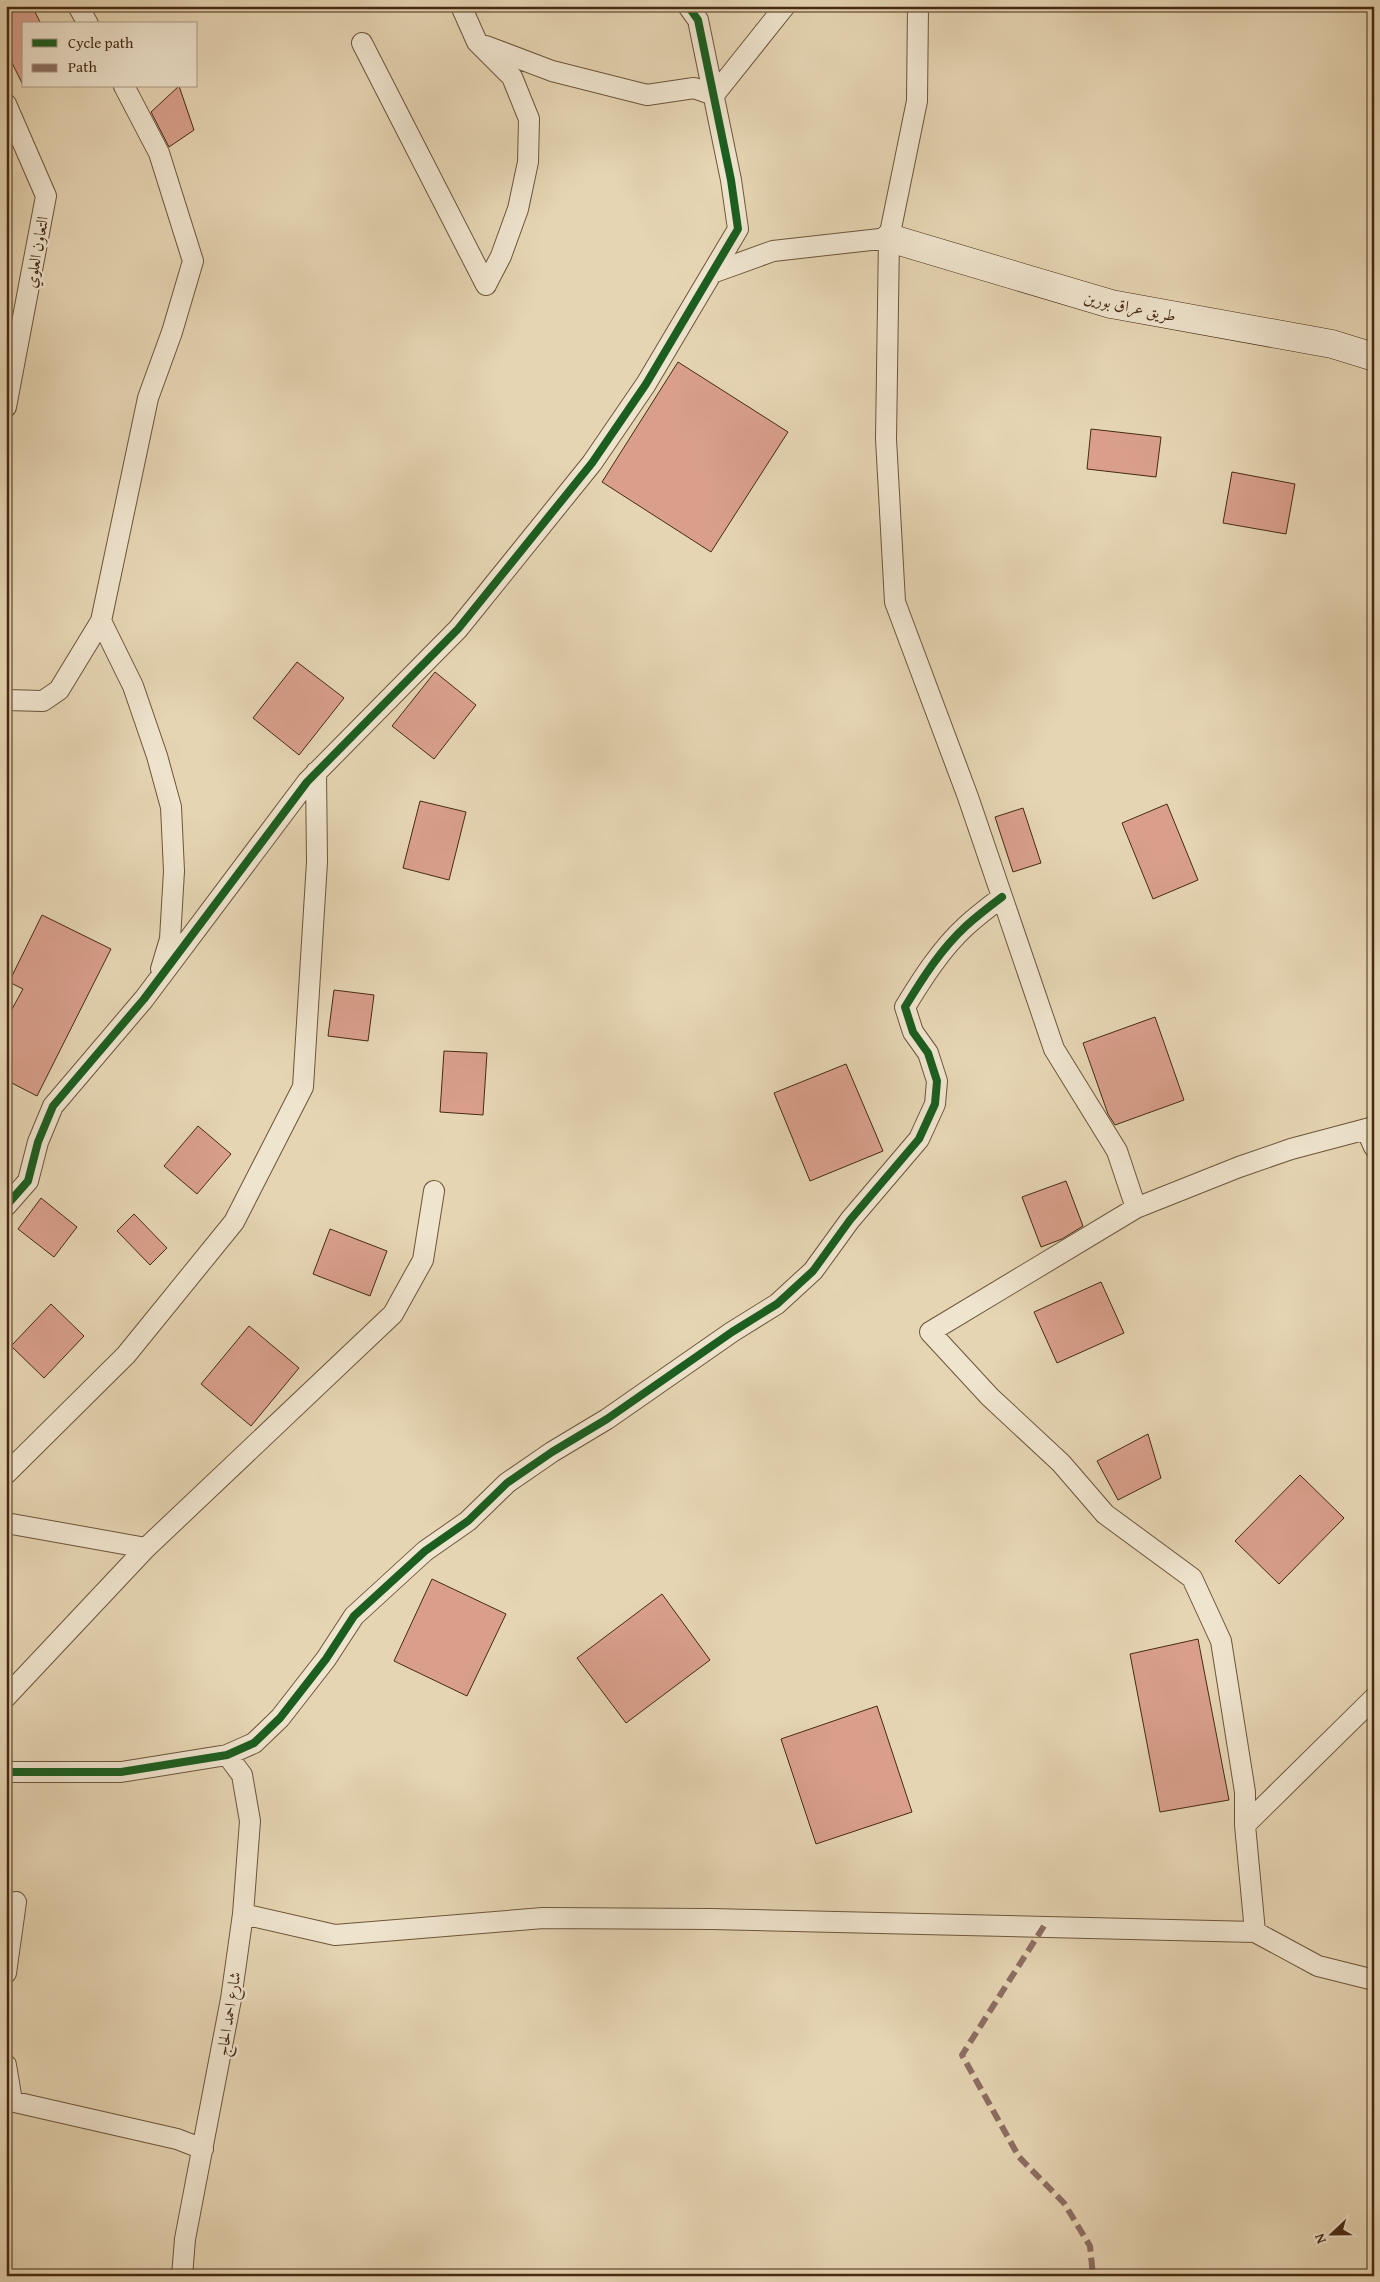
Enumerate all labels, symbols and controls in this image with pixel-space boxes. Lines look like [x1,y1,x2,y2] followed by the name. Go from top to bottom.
[22,22,198,88] legend
[68,32,134,53] text: Cycle path
[68,56,97,77] text: Path
[18,214,55,290] street label: التعاون العلوي
[1082,285,1178,327] street label: طريق عراق بورين
[209,1970,249,2058] street label: شارع احمد الحاج
[1308,2210,1358,2260] north arrow
[1309,2230,1331,2247] text: N

